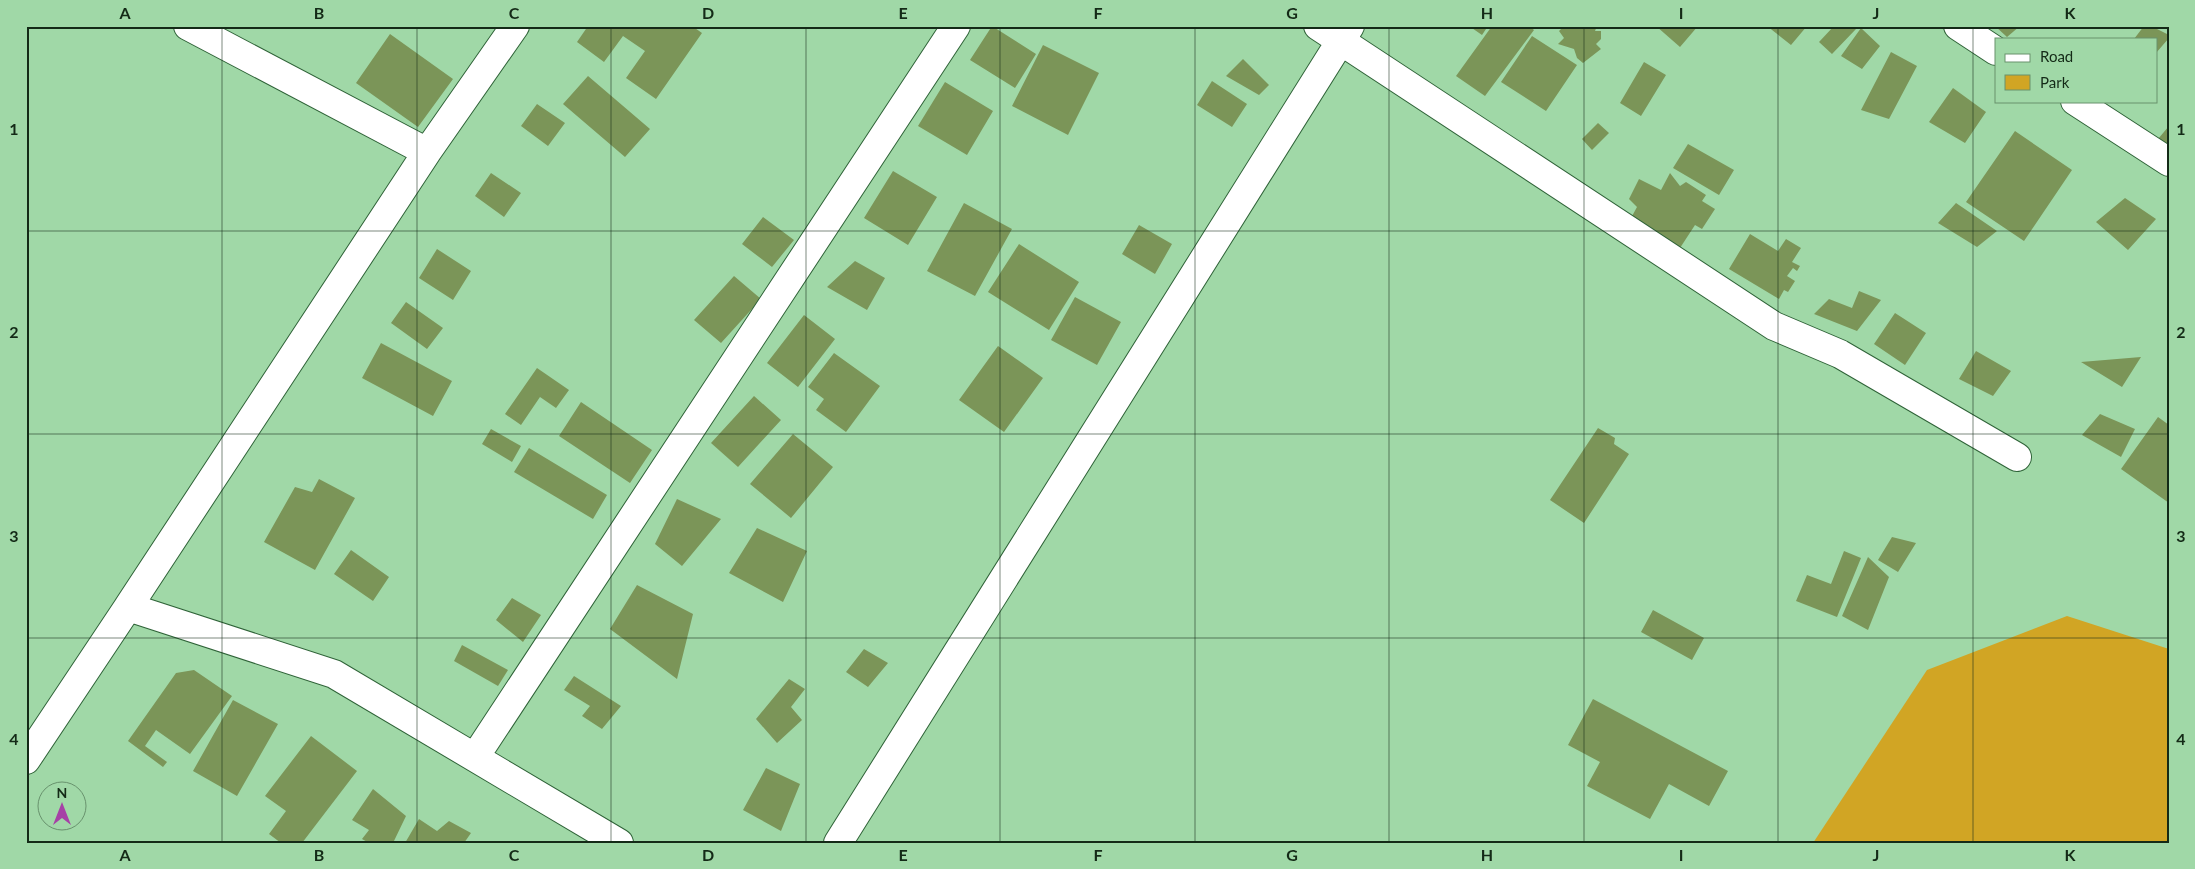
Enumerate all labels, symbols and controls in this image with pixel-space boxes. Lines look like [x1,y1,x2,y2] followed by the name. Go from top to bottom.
[118,3,131,22] text: A
[314,3,324,22] text: B
[509,3,520,22] text: C
[702,3,714,22] text: D
[898,3,908,22] text: E
[1093,3,1103,22] text: F
[1286,3,1298,22] text: G
[1481,3,1493,22] text: H
[1679,3,1683,22] text: I
[1873,3,1879,22] text: J
[2065,3,2077,22] text: K
[1995,38,2158,102] legend
[2040,47,2073,65] text: Road
[2040,73,2070,91] text: Park
[9,119,19,138] text: 1
[2176,119,2186,138] text: 1
[9,322,19,341] text: 2
[2176,322,2186,341] text: 2
[9,526,19,545] text: 3
[2176,526,2186,545] text: 3
[9,729,19,748] text: 4
[2176,729,2186,748] text: 4
[38,782,88,832] north arrow
[57,784,67,801] text: N
[118,845,131,864] text: A
[314,845,324,864] text: B
[509,845,520,864] text: C
[702,845,714,864] text: D
[898,845,908,864] text: E
[1093,845,1103,864] text: F
[1286,845,1298,864] text: G
[1481,845,1493,864] text: H
[1679,845,1683,864] text: I
[1873,845,1879,864] text: J
[2065,845,2077,864] text: K

